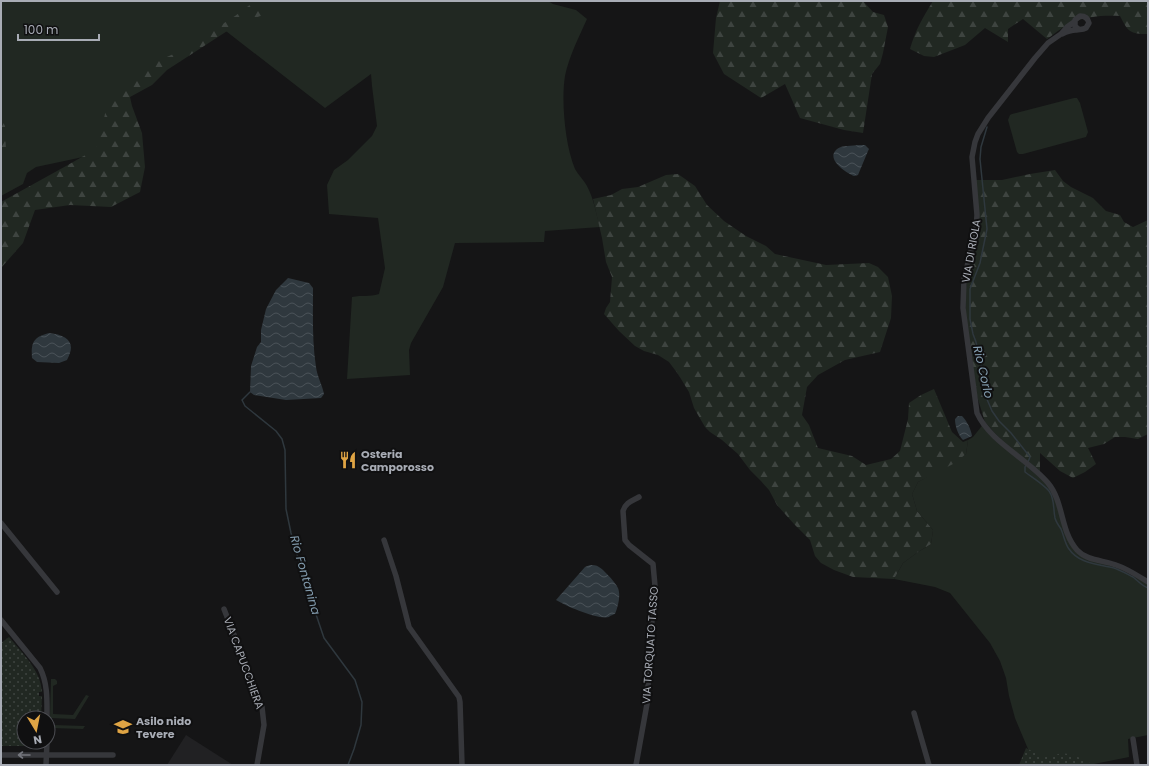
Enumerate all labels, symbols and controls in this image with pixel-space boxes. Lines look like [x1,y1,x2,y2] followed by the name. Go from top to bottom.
[18,16,99,42] scale bar
[24,21,58,38] text: 100 m
[958,217,985,284] street label: VIA DI RIOLA
[969,344,998,400] water label: Rio Corlo
[361,446,434,475] place label: Osteria Camporosso
[338,450,358,470] restaurant icon: Osteria Camporosso
[286,533,325,617] water label: Rio Fontanina
[638,585,662,704] street label: VIA TORQUATO TASSO
[220,615,268,712] street label: VIA CAPUCCHIERA
[16,710,56,750] north arrow
[136,713,191,742] place label: Asilo nido Tevere
[113,717,133,737] school or university icon: Asilo nido Tevere
[32,731,43,748] text: N
[18,751,31,759] one-way arrow

